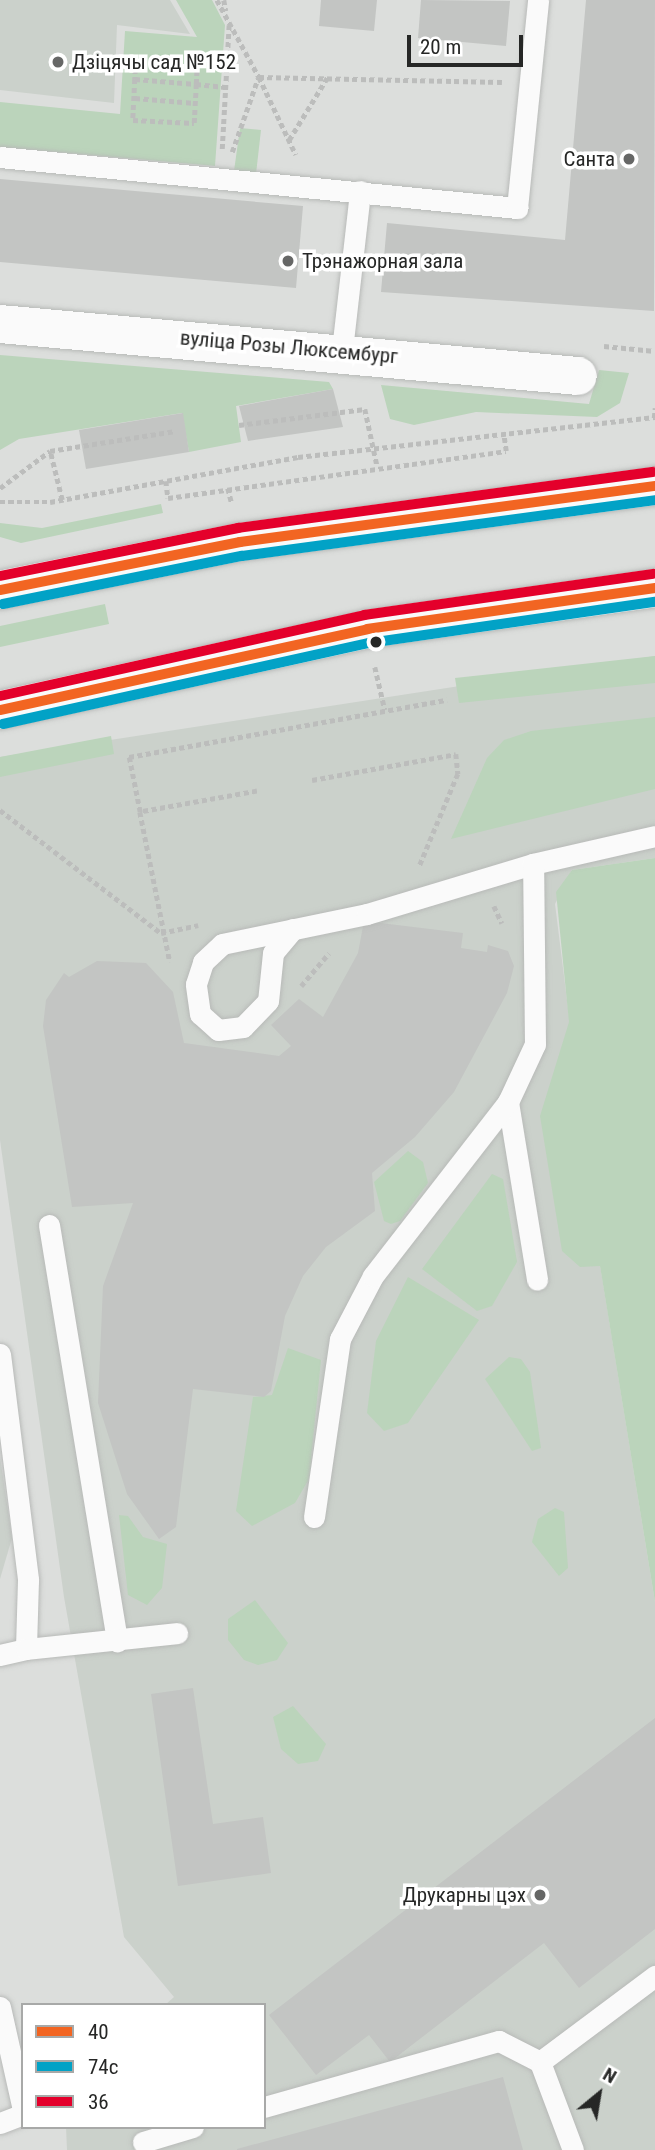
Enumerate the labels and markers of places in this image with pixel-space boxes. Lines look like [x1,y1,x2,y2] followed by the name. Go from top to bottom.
[72,49,236,75] place label: Дзіцячы сад №152
[50,54,66,70] marker: Дзіцячы сад №152
[564,146,615,172] place label: Санта
[621,151,637,167] marker: Санта
[302,248,463,274] place label: Трэнажорная зала
[280,253,296,269] marker: Трэнажорная зала
[369,635,383,649] unlabelled marker
[403,1882,526,1908] place label: Друкарны цэх
[532,1887,548,1903] marker: Друкарны цэх

